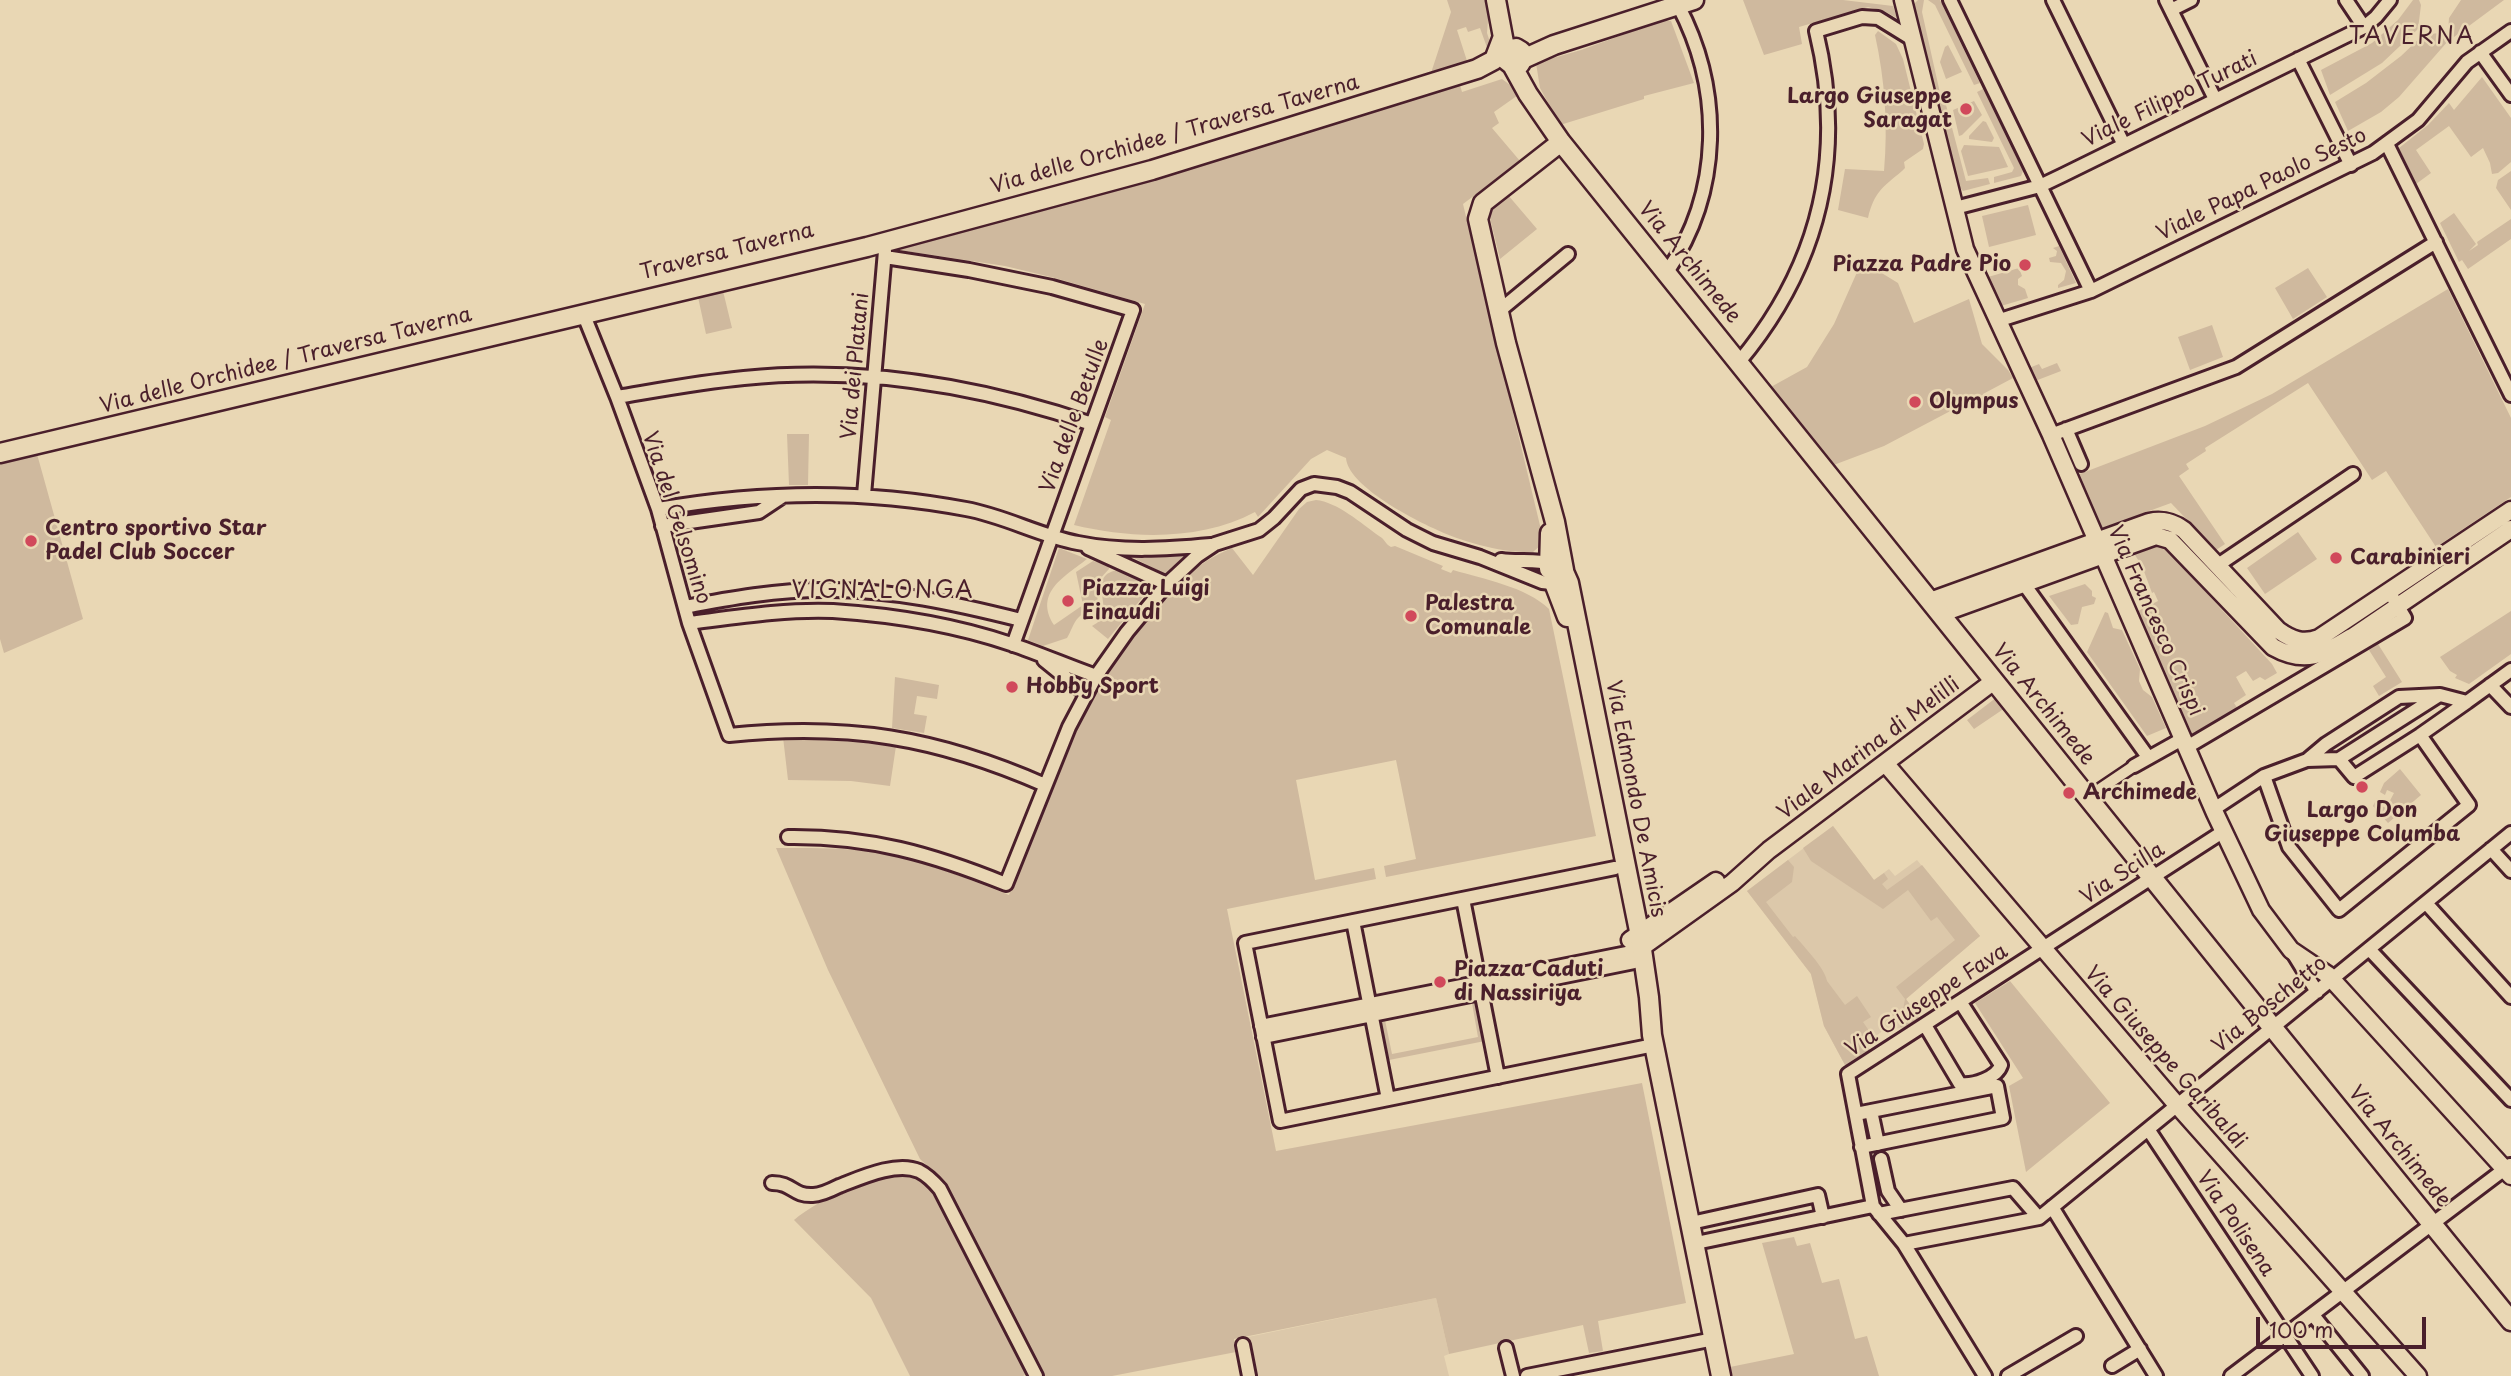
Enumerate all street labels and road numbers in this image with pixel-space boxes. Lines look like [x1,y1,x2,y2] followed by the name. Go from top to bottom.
[2078,47,2262,153] street label: Viale Filippo Turati
[988,70,1362,200] street label: Via delle Orchidee / Traversa Taverna
[2153,123,2371,247] street label: Viale Papa Paolo Sesto
[1632,197,1746,329] street label: Via Archimede
[638,218,816,286] street label: Traversa Taverna
[837,291,875,441] street label: Via dei Platani
[98,303,474,419] street label: Via delle Orchidee / Traversa Taverna
[1036,336,1114,496] street label: Via delle Betulle
[636,429,716,607] street label: Via del Gelsomino
[2102,522,2208,720] street label: Via Francesco Crispi
[1986,639,2100,771] street label: Via Archimede
[1773,672,1965,826] street label: Viale Marina di Melilli
[1600,679,1670,919] street label: Via Edmondo De Amicis
[2076,838,2170,910] street label: Via Scilla
[1841,939,2013,1063] street label: Via Giuseppe Fava
[2208,951,2332,1059] street label: Via Boschetto
[2079,962,2251,1154] street label: Via Giuseppe Garibaldi
[2342,1081,2456,1213] street label: Via Archimede
[2191,1167,2279,1281] street label: Via Polisena

